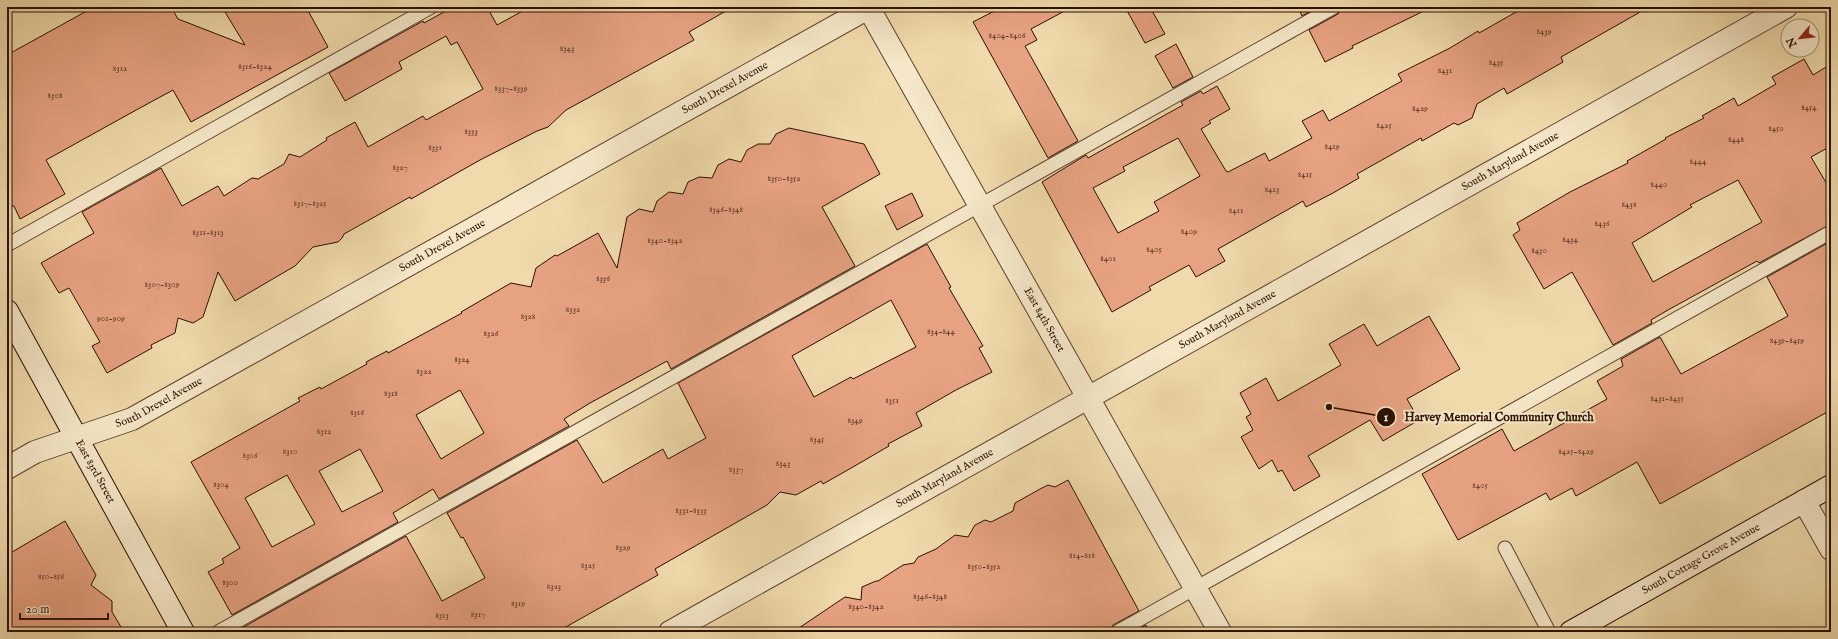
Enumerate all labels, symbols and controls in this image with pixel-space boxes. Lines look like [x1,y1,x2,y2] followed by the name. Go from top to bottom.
[1780,18,1820,58] north arrow
[1536,26,1552,37] house number: 8439
[988,30,1026,41] house number: 8404-8406
[1783,34,1801,51] text: N
[560,43,574,54] house number: 8343
[1489,57,1504,68] house number: 8435
[680,58,771,118] street label: South Drexel Avenue
[238,61,272,72] house number: 8316-8324
[113,63,127,74] house number: 8312
[1438,65,1452,76] house number: 8431
[495,83,527,94] house number: 8337-8339
[48,90,63,101] house number: 8308
[1801,102,1817,113] house number: 8454
[1412,103,1428,114] house number: 8429
[1376,120,1392,131] house number: 8425
[1768,123,1784,134] house number: 8450
[464,126,478,137] house number: 8333
[1459,129,1561,194] street label: South Maryland Avenue
[1728,134,1744,145] house number: 8448
[1324,141,1340,152] house number: 8419
[428,142,442,153] house number: 8331
[1690,156,1707,167] house number: 8444
[392,162,408,173] house number: 8327
[1298,169,1313,180] house number: 8415
[767,173,801,184] house number: 8350-8352
[1651,179,1667,190] house number: 8440
[1265,184,1279,195] house number: 8413
[294,198,327,209] house number: 8317-8325
[1622,199,1637,210] house number: 8438
[709,204,744,215] house number: 8346-8348
[1229,205,1243,216] house number: 8411
[397,216,488,275] street label: South Drexel Avenue
[1594,218,1610,229] house number: 8436
[1181,226,1197,237] house number: 8409
[192,227,224,238] house number: 8311-8313
[1562,234,1578,245] house number: 8434
[647,235,683,246] house number: 8340-8342
[1146,244,1163,255] house number: 8405
[1531,245,1547,256] house number: 8430
[1100,253,1116,264] house number: 8401
[596,273,610,284] house number: 8336
[145,279,180,290] house number: 8307-8309
[1021,285,1068,355] street label: East 84th Street
[1176,287,1279,353] street label: South Maryland Avenue
[566,304,580,315] house number: 8332
[521,311,536,322] house number: 8328
[96,313,125,324] house number: 901-909
[927,326,956,337] house number: 834-844
[484,328,499,339] house number: 8326
[1770,335,1804,346] house number: 8439-8459
[454,354,470,365] house number: 8324
[416,366,432,377] house number: 8322
[114,374,205,431] street label: South Drexel Avenue
[384,388,398,399] house number: 8318
[1650,393,1684,404] house number: 8431-8435
[885,395,899,406] house number: 8351
[1376,405,1602,429] callout: Harvey Memorial Community Church
[350,407,364,418] house number: 8316
[1384,410,1389,425] text: 1
[1404,410,1594,426] text: Harvey Memorial Community Church
[847,415,863,426] house number: 8349
[317,426,331,437] house number: 8312
[810,434,825,445] house number: 8345
[72,437,118,506] street label: East 83rd Street
[894,445,996,511] street label: South Maryland Avenue
[283,446,297,457] house number: 8310
[1558,446,1594,457] house number: 8425-8429
[242,450,258,461] house number: 8306
[776,458,790,469] house number: 8343
[729,464,743,475] house number: 8337
[213,479,229,490] house number: 8304
[1472,480,1489,491] house number: 8405
[675,505,707,516] house number: 8331-8333
[1639,520,1763,598] street label: South Cottage Grove Avenue
[615,542,631,553] house number: 8329
[1069,550,1095,561] house number: 814-818
[581,560,596,571] house number: 8325
[967,561,1001,572] house number: 8350-8352
[38,571,64,582] house number: 850-856
[222,577,238,588] house number: 8300
[547,581,561,592] house number: 8323
[913,591,948,602] house number: 8346-8348
[20,595,108,621] scale bar
[511,598,525,609] house number: 8319
[848,601,884,612] house number: 8340-8342
[26,602,49,617] text: 20 m
[471,609,485,620] house number: 8317
[435,610,449,621] house number: 8313

